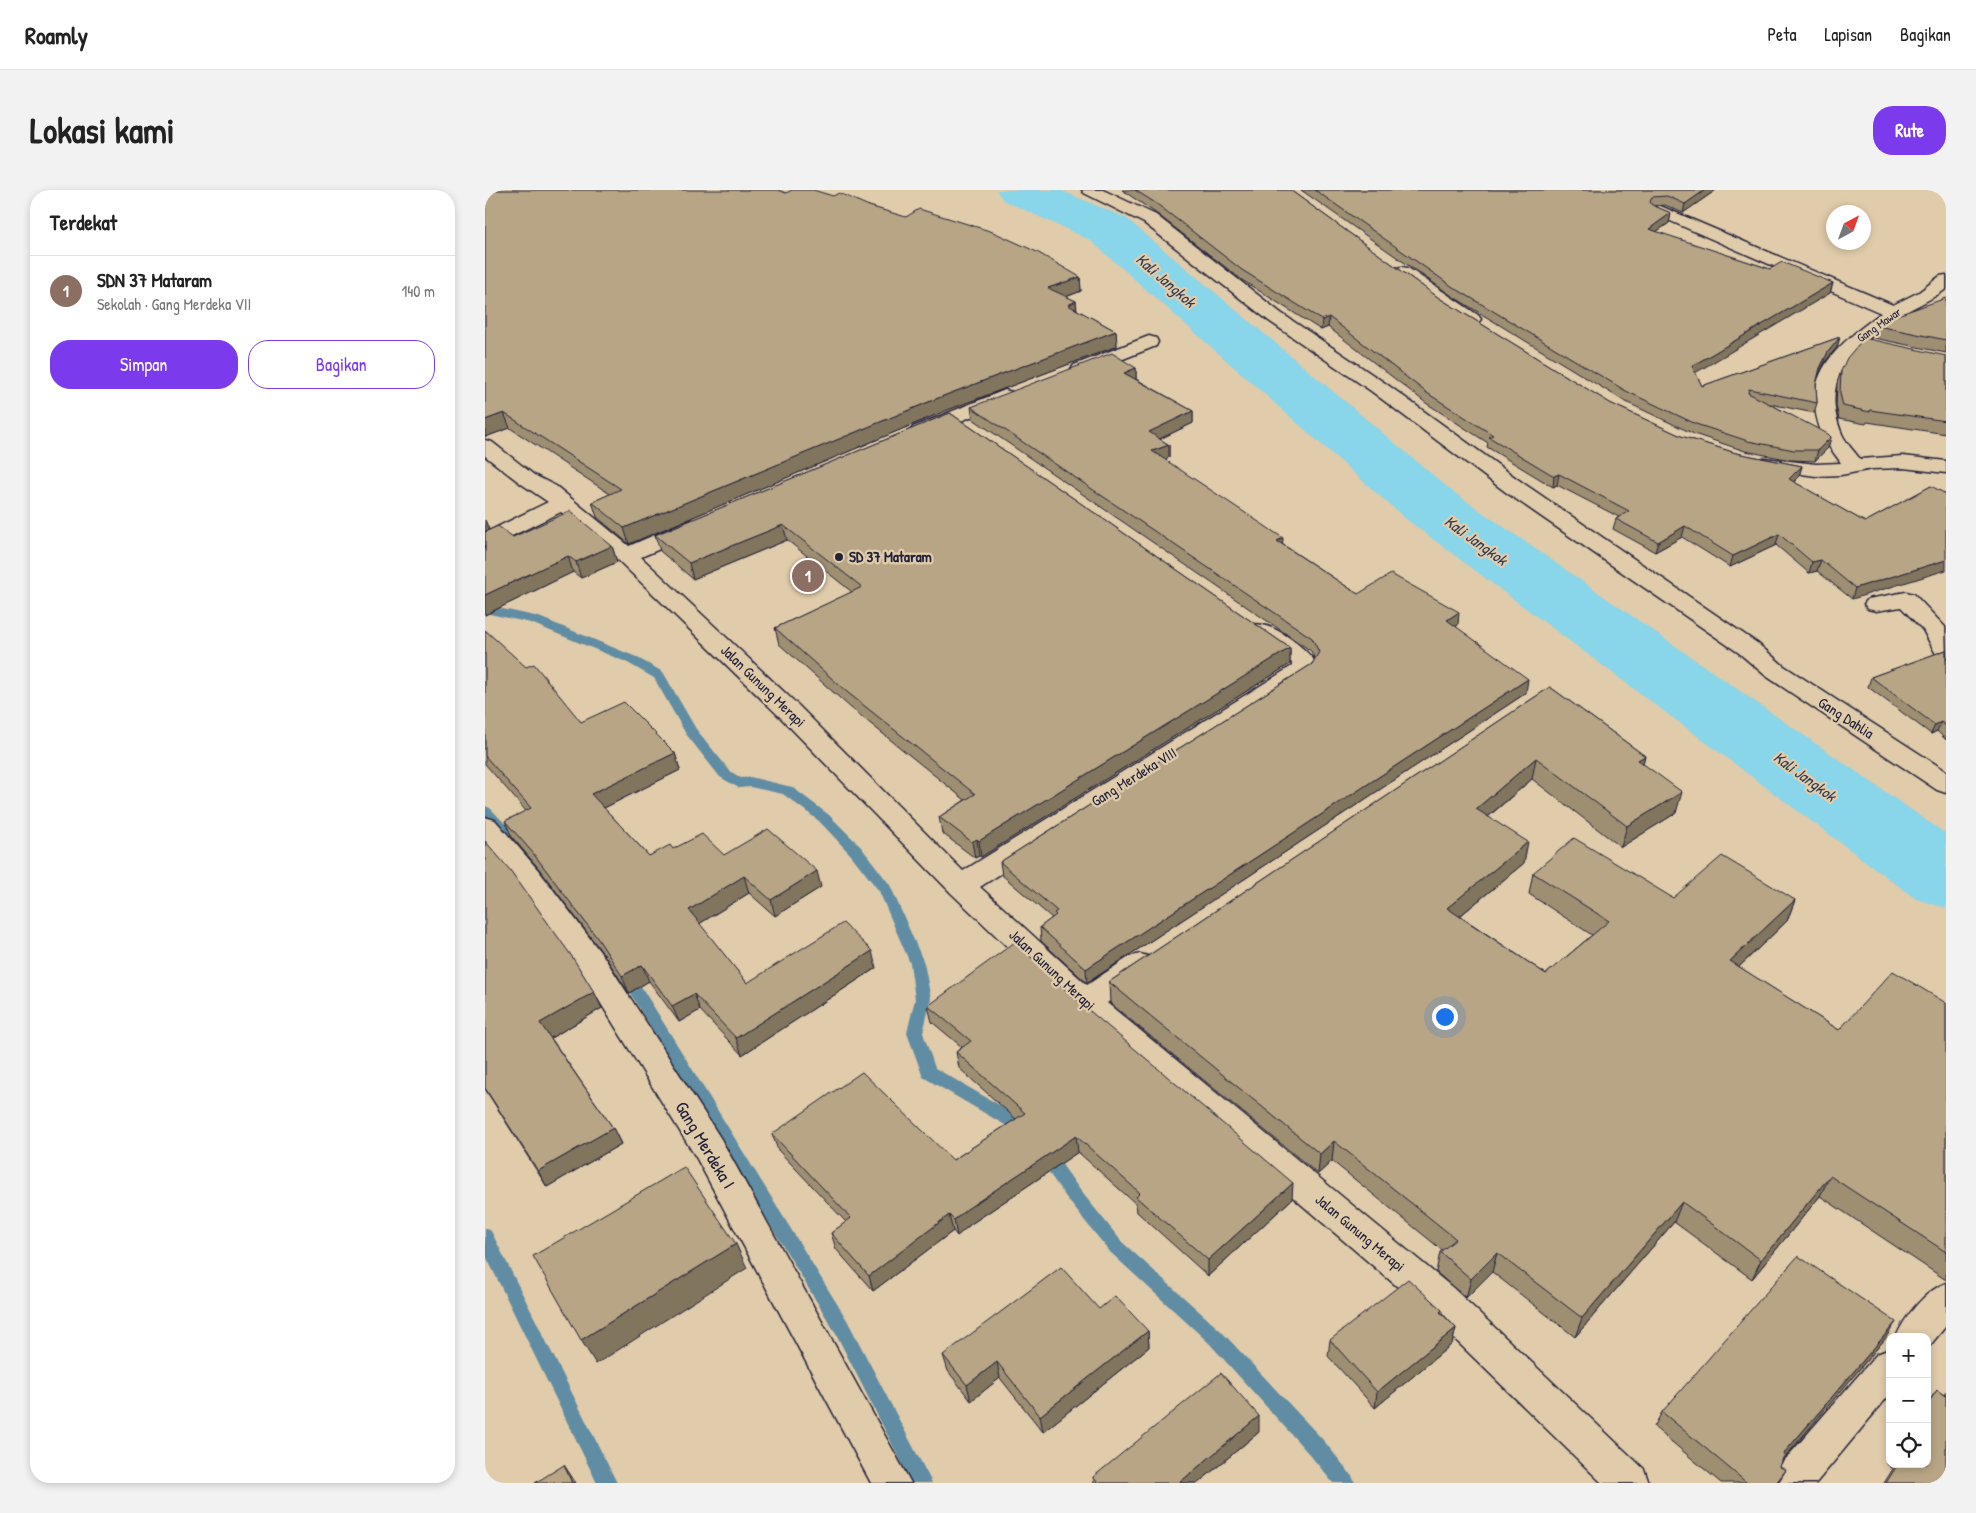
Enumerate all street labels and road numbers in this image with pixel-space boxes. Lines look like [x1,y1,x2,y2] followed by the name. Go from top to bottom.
[1853,303,1905,346] street label: Gang Mawar
[716,640,810,732] street label: Jalan Gunung Merapi
[1814,692,1878,743] street label: Gang Dahlia
[1087,742,1180,811] street label: Gang Merdeka VIII
[1005,924,1100,1015] street label: Jalan Gunung Merapi
[670,1096,741,1193] street label: Gang Merdeka I
[1311,1189,1409,1276] street label: Jalan Gunung Merapi

